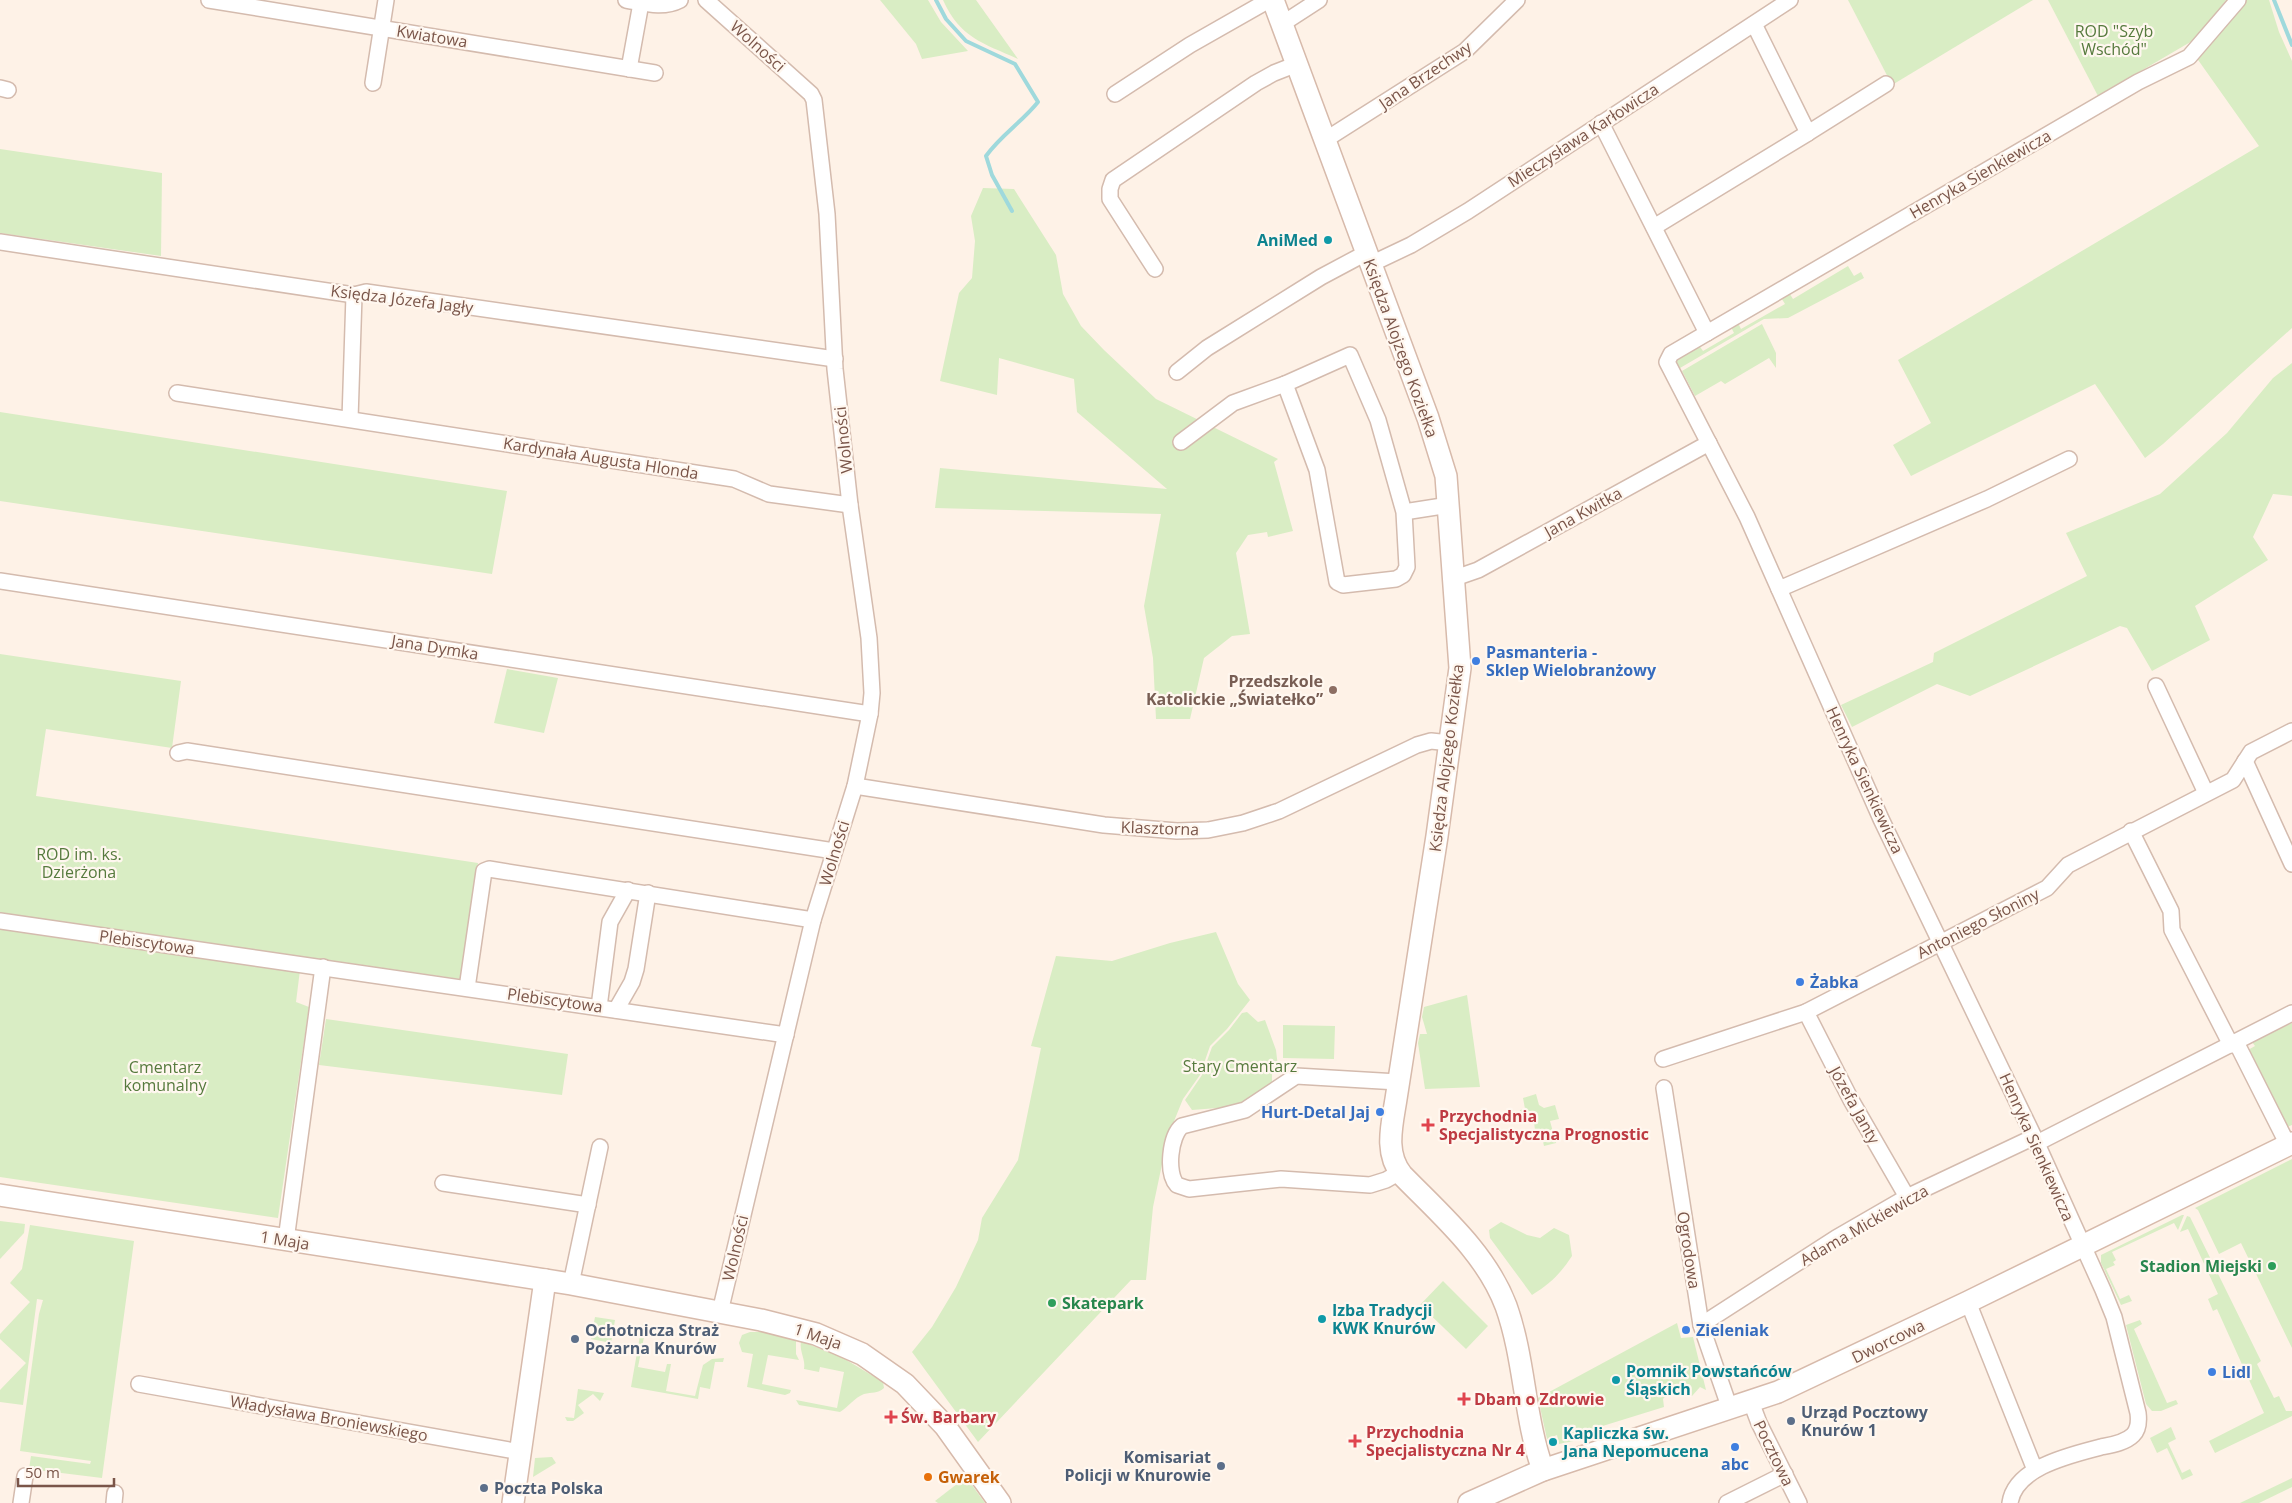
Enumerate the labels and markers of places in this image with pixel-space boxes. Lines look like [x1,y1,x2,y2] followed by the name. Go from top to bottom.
[1257,229,1318,251] place label: AniMed
[1322,234,1334,246] marker: AniMed
[1486,641,1657,681] place label: Pasmanteria - Sklep Wielobranżowy
[1470,655,1482,667] marker: Pasmanteria - Sklep Wielobranżowy
[1146,670,1323,710] place label: Przedszkole Katolickie „Światełko”
[1327,684,1339,696] marker: Przedszkole Katolickie „Światełko”
[1810,971,1859,993] place label: Żabka
[1794,976,1806,988] marker: Żabka
[1261,1101,1370,1123] place label: Hurt-Detal Jaj
[1439,1105,1649,1145] place label: Przychodnia Specjalistyczna Prognostic
[1374,1106,1386,1118] marker: Hurt-Detal Jaj
[1421,1118,1435,1132] marker: Przychodnia Specjalistyczna Prognostic
[2140,1255,2262,1277] place label: Stadion Miejski
[2266,1260,2278,1272] marker: Stadion Miejski
[1062,1292,1144,1314] place label: Skatepark
[1046,1297,1058,1309] marker: Skatepark
[1332,1299,1436,1339] place label: Izba Tradycji KWK Knurów
[1316,1313,1328,1325] marker: Izba Tradycji KWK Knurów
[585,1319,719,1359] place label: Ochotnicza Straż Pożarna Knurów
[1696,1319,1769,1341] place label: Zieleniak
[1680,1324,1692,1336] marker: Zieleniak
[569,1333,581,1345] marker: Ochotnicza Straż Pożarna Knurów
[1626,1360,1792,1400] place label: Pomnik Powstańców Śląskich
[2222,1361,2251,1383] place label: Lidl
[2206,1366,2218,1378] marker: Lidl
[1610,1374,1622,1386] marker: Pomnik Powstańców Śląskich
[1474,1388,1604,1410] place label: Dbam o Zdrowie
[1458,1393,1470,1405] marker: Dbam o Zdrowie
[1801,1401,1929,1441] place label: Urząd Pocztowy Knurów 1
[901,1406,997,1428] place label: Św. Barbary
[885,1411,897,1423] marker: Św. Barbary
[1785,1415,1797,1427] marker: Urząd Pocztowy Knurów 1
[1366,1421,1525,1461] place label: Przychodnia Specjalistyczna Nr 4
[1561,1422,1709,1462] place label: Kapliczka św. Jana Nepomucena
[1348,1434,1362,1448] marker: Przychodnia Specjalistyczna Nr 4
[1547,1436,1559,1448] marker: Kapliczka św. Jana Nepomucena
[1729,1441,1741,1453] marker: abc
[1064,1446,1211,1486] place label: Komisariat Policji w Knurowie
[1721,1453,1749,1475] place label: abc
[1215,1460,1227,1472] marker: Komisariat Policji w Knurowie
[938,1466,1000,1488] place label: Gwarek
[922,1471,934,1483] marker: Gwarek
[494,1477,603,1499] place label: Poczta Polska
[478,1482,490,1494] marker: Poczta Polska

